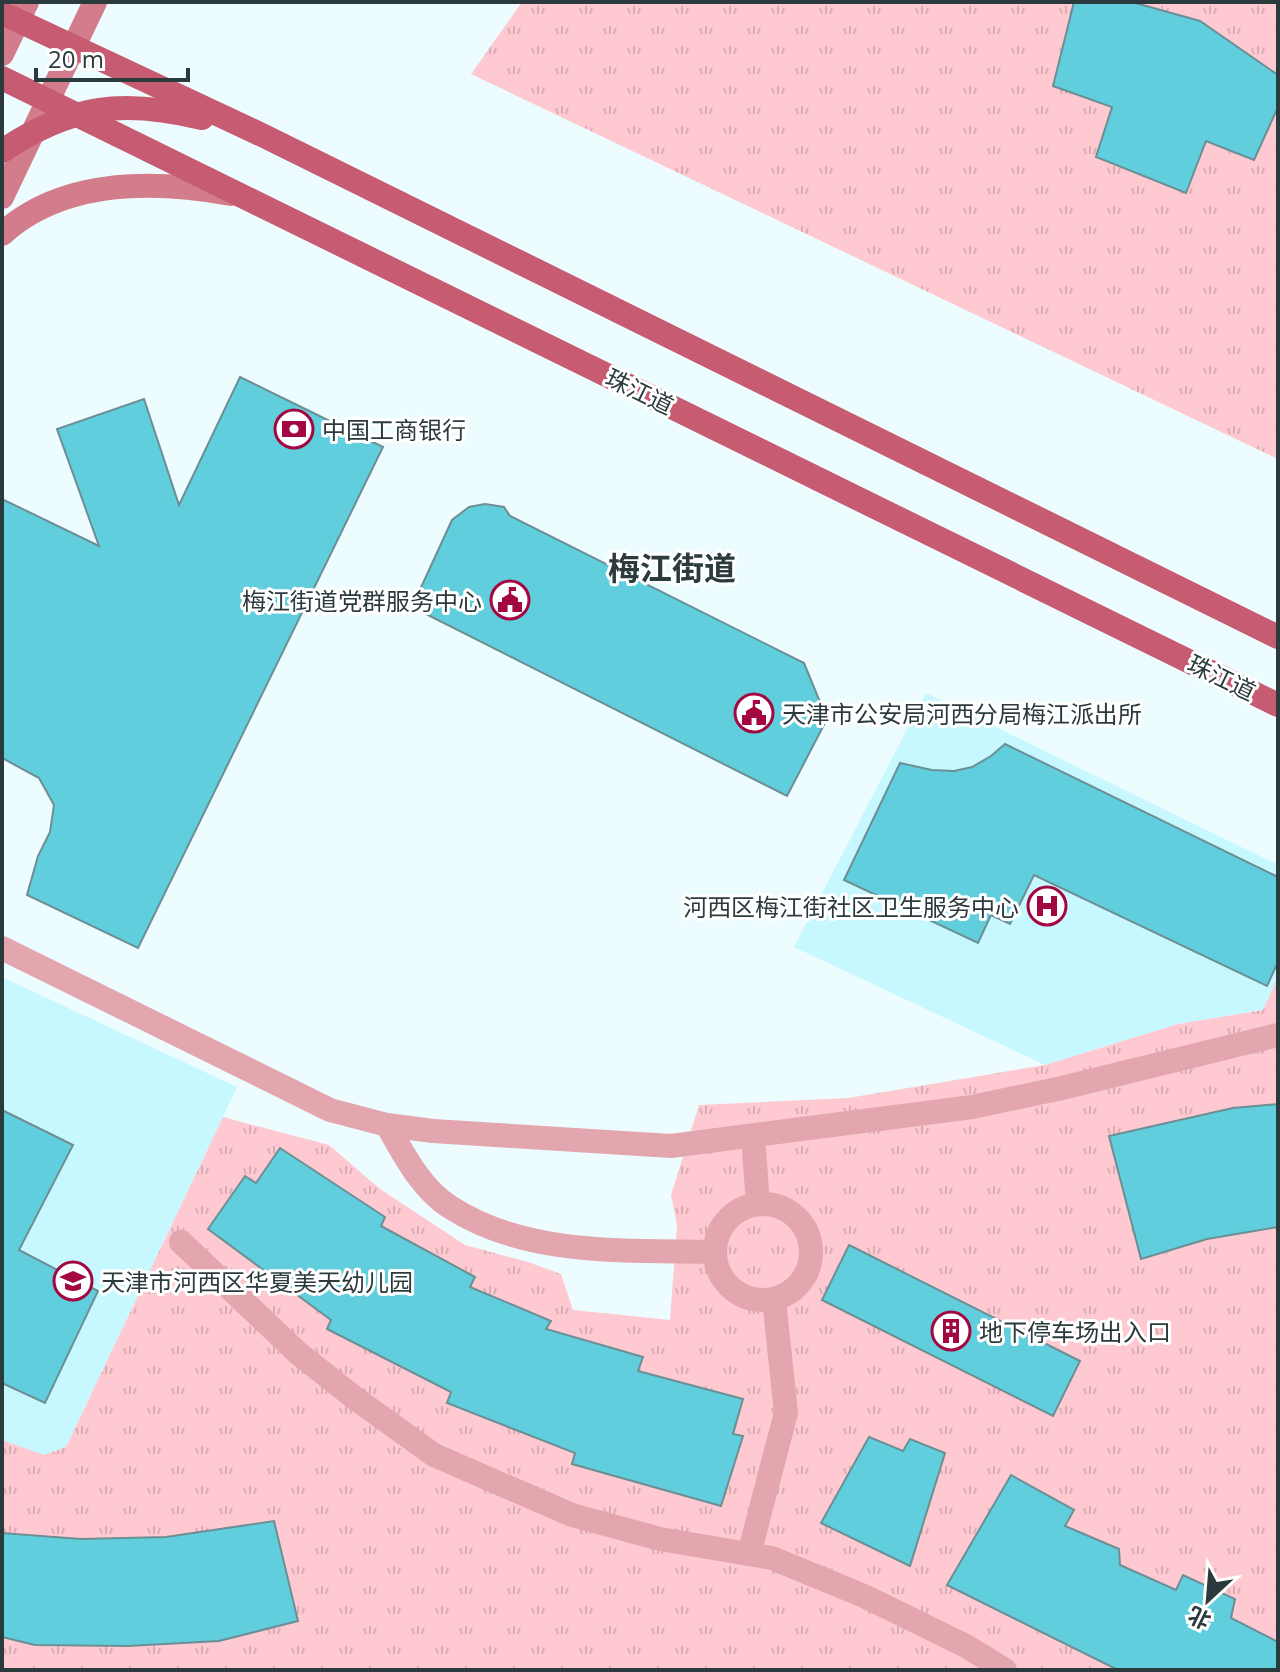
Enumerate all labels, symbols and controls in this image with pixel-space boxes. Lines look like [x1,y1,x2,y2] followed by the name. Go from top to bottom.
[36,32,188,82] scale bar
[48,42,104,75] text: 20 m
[600,360,680,422] street label: 珠江道
[273,408,315,450] bank icon: 中国工商银行
[322,413,466,446] place label: 中国工商银行
[608,546,736,589] district label: 梅江街道
[489,579,531,621] public building icon: 梅江街道党群服务中心
[242,584,482,617] place label: 梅江街道党群服务中心
[1182,646,1262,708] street label: 珠江道
[733,692,775,734] public building icon: 天津市公安局河西分局梅江派出所
[782,697,1142,730] place label: 天津市公安局河西分局梅江派出所
[1026,885,1068,927] hospital icon: 河西区梅江街社区卫生服务中心
[683,890,1019,923] place label: 河西区梅江街社区卫生服务中心
[52,1260,94,1302] school or university icon: 天津市河西区华夏美天幼儿园
[101,1265,413,1298] place label: 天津市河西区华夏美天幼儿园
[930,1310,972,1352] building icon: 地下停车场出入口
[979,1315,1171,1348] place label: 地下停车场出入口
[1168,1560,1248,1640] north arrow
[1182,1601,1215,1637] text: 北

